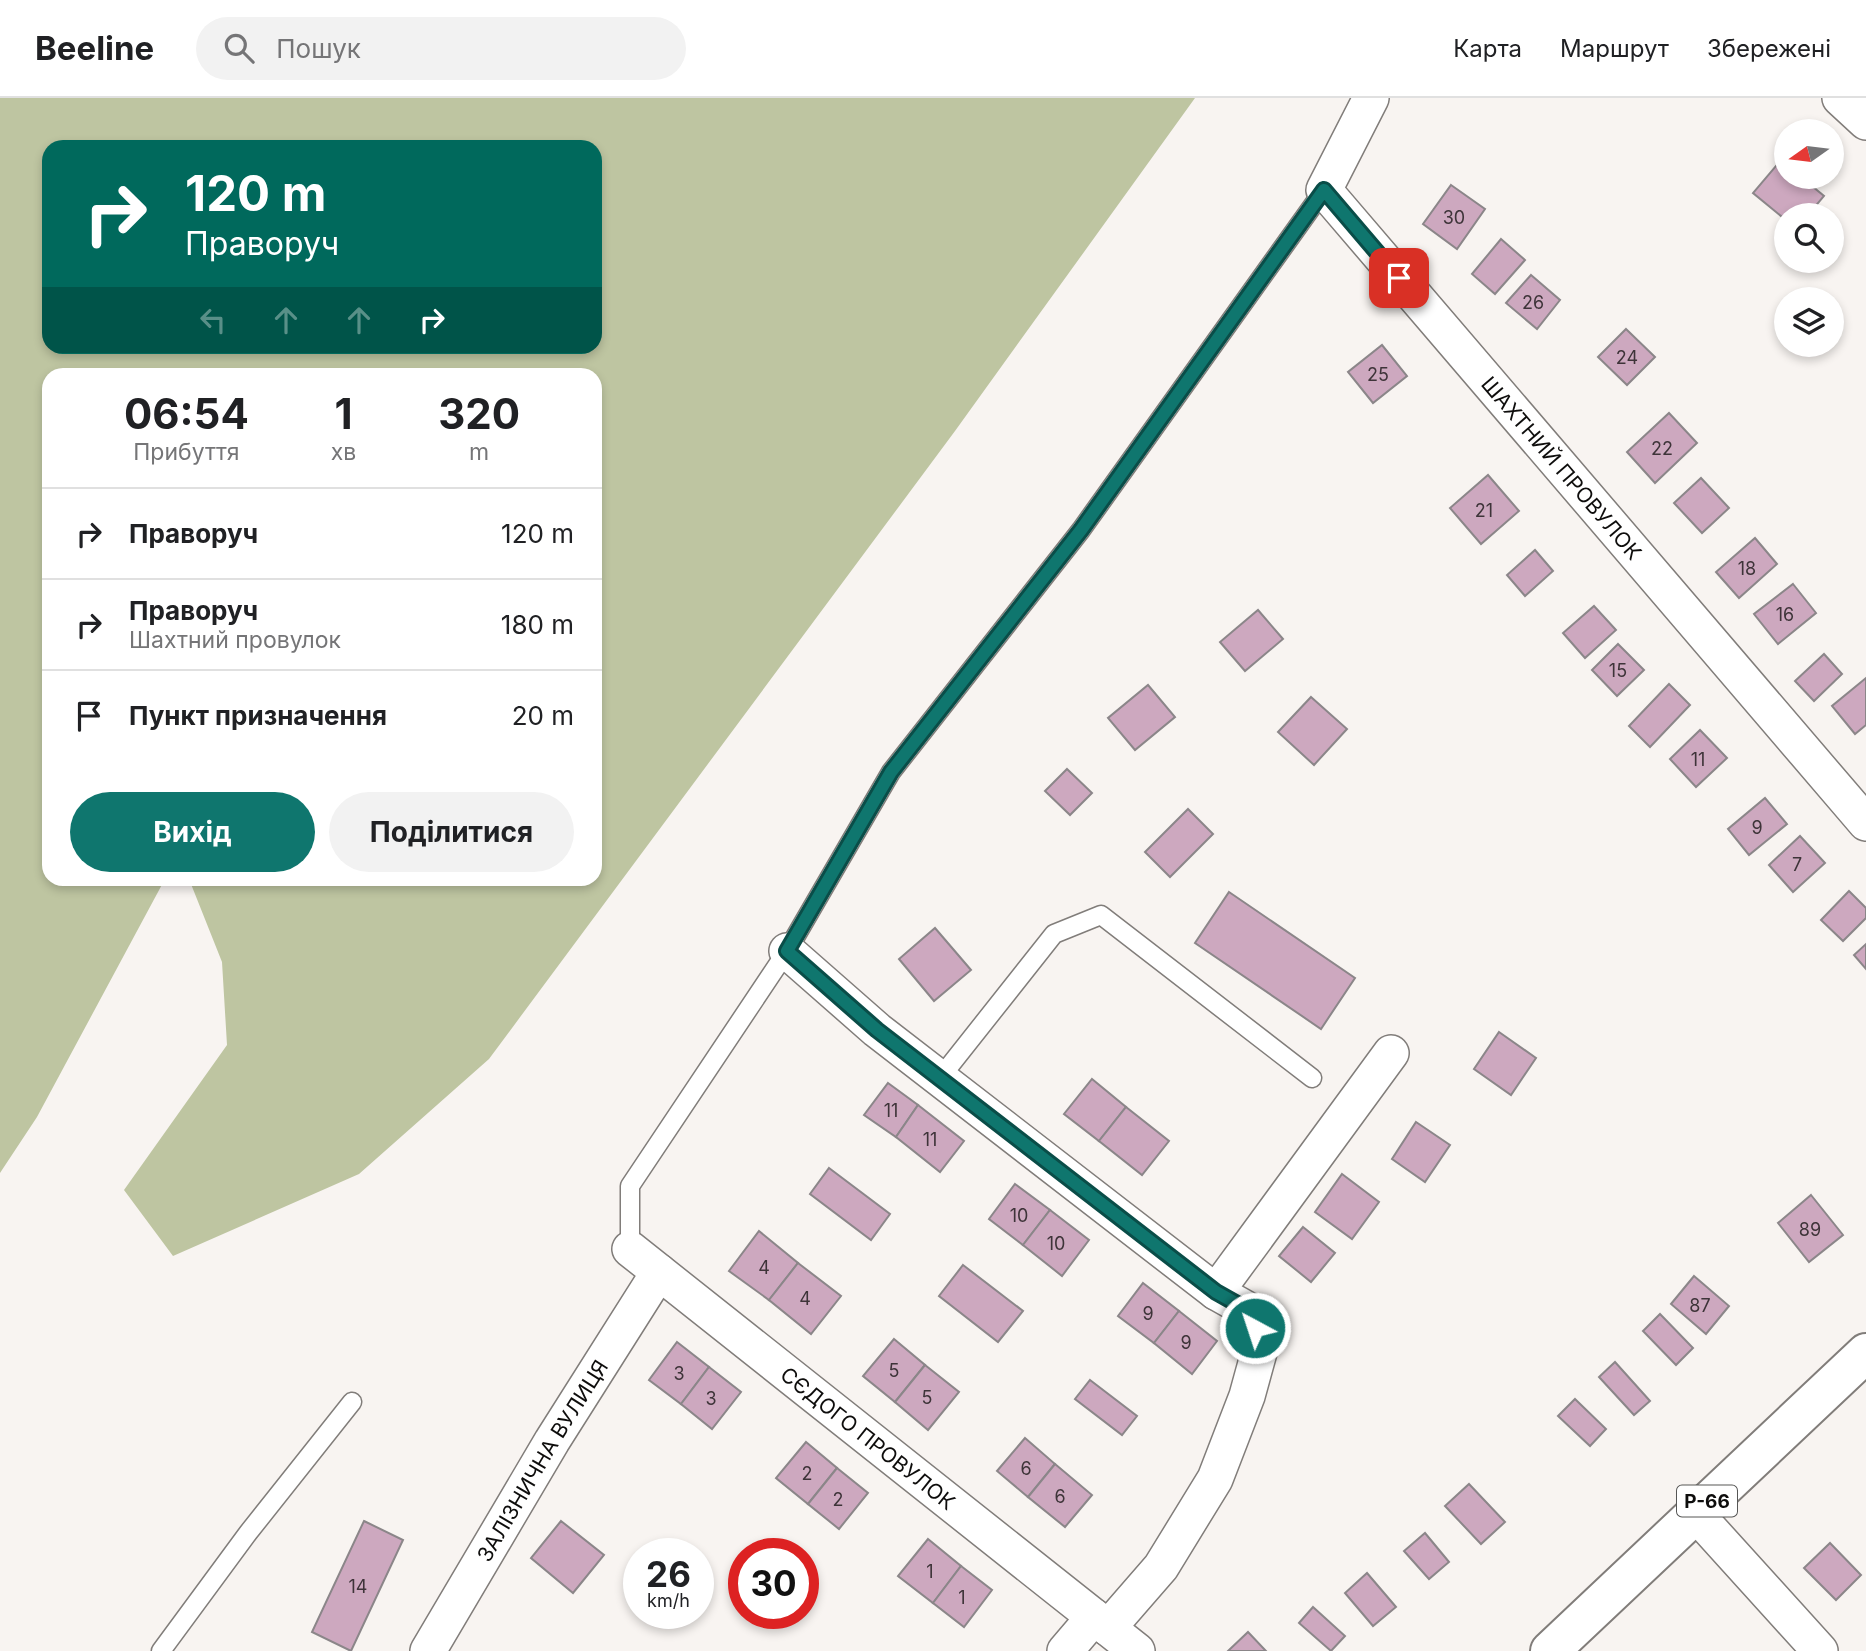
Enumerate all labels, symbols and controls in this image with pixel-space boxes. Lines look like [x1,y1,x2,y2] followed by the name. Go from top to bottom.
[196,17,686,80] search box
[35,28,154,68] text: Beeline
[220,29,258,67] icon: search
[276,33,361,64] text: Пошук
[1453,34,1522,63] text: Карта
[1560,34,1669,63] text: Маршрут
[1707,34,1831,63] text: Збережені
[1774,119,1844,189] north arrow
[1774,119,1844,357] map controls
[185,164,326,223] text: 120 m
[70,168,161,259] icon: right
[1774,203,1844,273] button: search
[1443,207,1465,228] house number: 30
[185,224,339,263] text: Праворуч
[1369,248,1429,308] pin
[1380,259,1418,297] icon: arrive
[1774,287,1844,357] button: layers
[1522,292,1544,313] house number: 26
[194,301,232,339] icon: left
[267,301,305,339] icon: ahead
[340,301,378,339] icon: ahead
[413,301,451,339] icon: right
[1616,347,1638,368] house number: 24
[1367,364,1389,385] house number: 25
[1477,371,1647,564] street label: ШАХТНИЙ ПРОВУЛОК
[124,388,249,439] text: 06:54
[334,388,353,439] text: 1
[438,388,520,439] text: 320
[133,438,239,466] text: Прибуття
[331,438,356,466] text: хв
[469,438,489,466] text: m
[1651,438,1673,459] house number: 22
[1475,500,1493,521] house number: 21
[70,515,108,553] icon: right
[129,518,258,549] text: Праворуч
[501,518,574,549] text: 120 m
[1738,558,1756,579] house number: 18
[129,595,258,626] text: Праворуч
[1776,604,1794,625] house number: 16
[70,606,108,644] icon: right
[501,609,574,640] text: 180 m
[129,626,341,654] text: Шахтний провулок
[1609,660,1627,681] house number: 15
[70,697,108,735] icon: arrive
[129,700,387,731] text: Пункт призначення
[512,700,574,731] text: 20 m
[1691,749,1705,770] house number: 11
[70,792,315,872] button: Вихід
[329,792,574,872] button: Поділитися
[1751,817,1763,838] house number: 9
[1792,854,1802,875] house number: 7
[884,1100,898,1121] house number: 11
[923,1129,937,1150] house number: 11
[1010,1205,1028,1226] house number: 10
[1799,1219,1821,1240] house number: 89
[1047,1233,1065,1254] house number: 10
[758,1257,770,1278] house number: 4
[799,1288,811,1309] house number: 4
[1218,1291,1292,1365] position arrow
[1689,1295,1711,1316] house number: 87
[1142,1303,1154,1324] house number: 9
[1180,1332,1192,1353] house number: 9
[471,1355,613,1566] street label: ЗАЛІЗНИЧНА ВУЛИЦЯ
[889,1360,899,1381] house number: 5
[776,1361,960,1515] street label: СЄДОГО ПРОВУЛОК
[673,1363,685,1384] house number: 3
[922,1387,932,1408] house number: 5
[705,1388,717,1409] house number: 3
[1020,1458,1032,1479] house number: 6
[802,1463,812,1484] house number: 2
[1677,1485,1737,1516] road number: Р-66
[1054,1486,1066,1507] house number: 6
[833,1489,843,1510] house number: 2
[728,1538,819,1629] speed limit sign: 30
[646,1553,691,1595] text: 26
[926,1561,934,1582] house number: 1
[349,1576,367,1597] house number: 14
[958,1587,966,1608] house number: 1
[647,1590,690,1611] text: km/h

